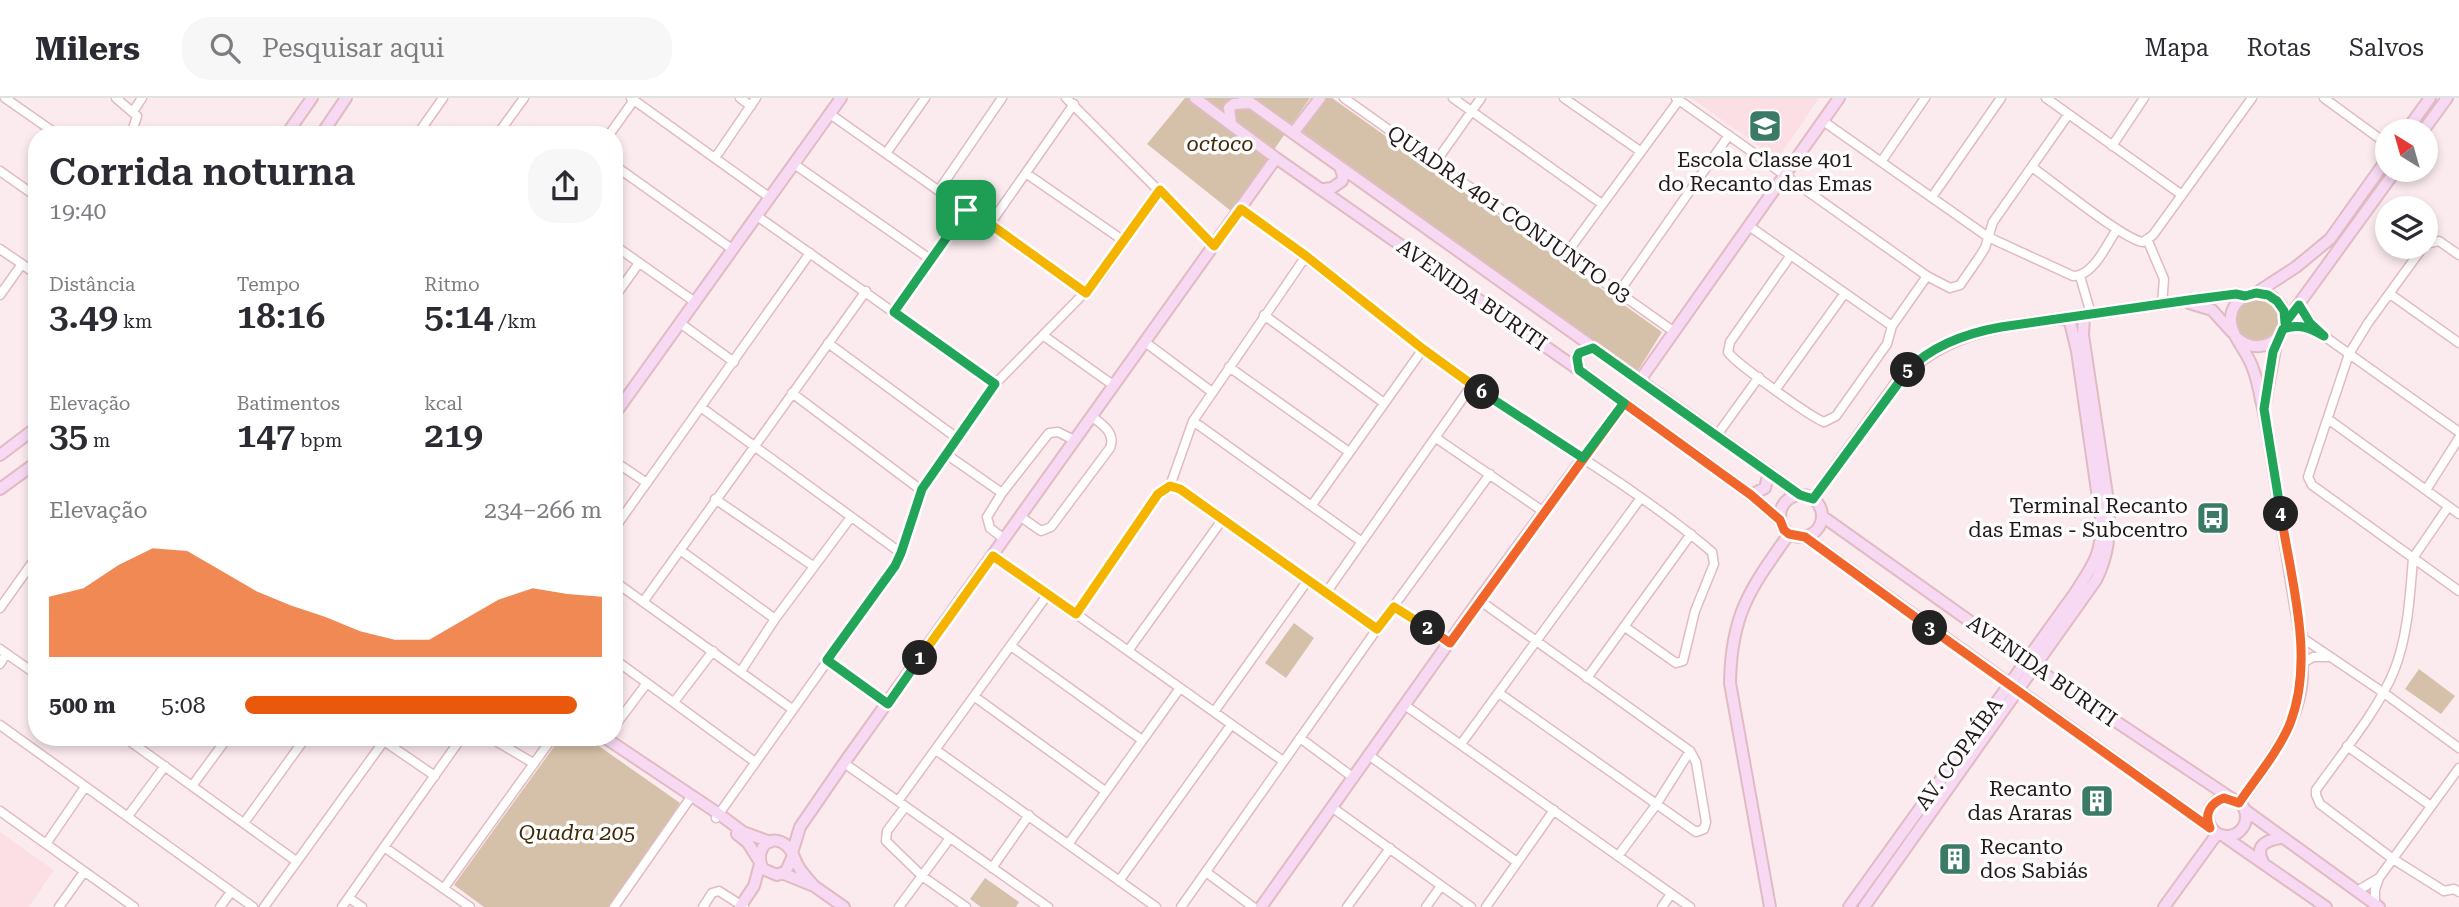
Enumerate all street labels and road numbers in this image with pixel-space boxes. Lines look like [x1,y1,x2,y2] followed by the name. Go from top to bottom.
[1383,121,1635,307] street label: QUADRA 401 CONJUNTO 03
[1393,234,1551,356] street label: AVENIDA BURITI
[1963,610,2121,732] street label: AVENIDA BURITI
[1910,693,2008,815] street label: AV. COPAÍBA

